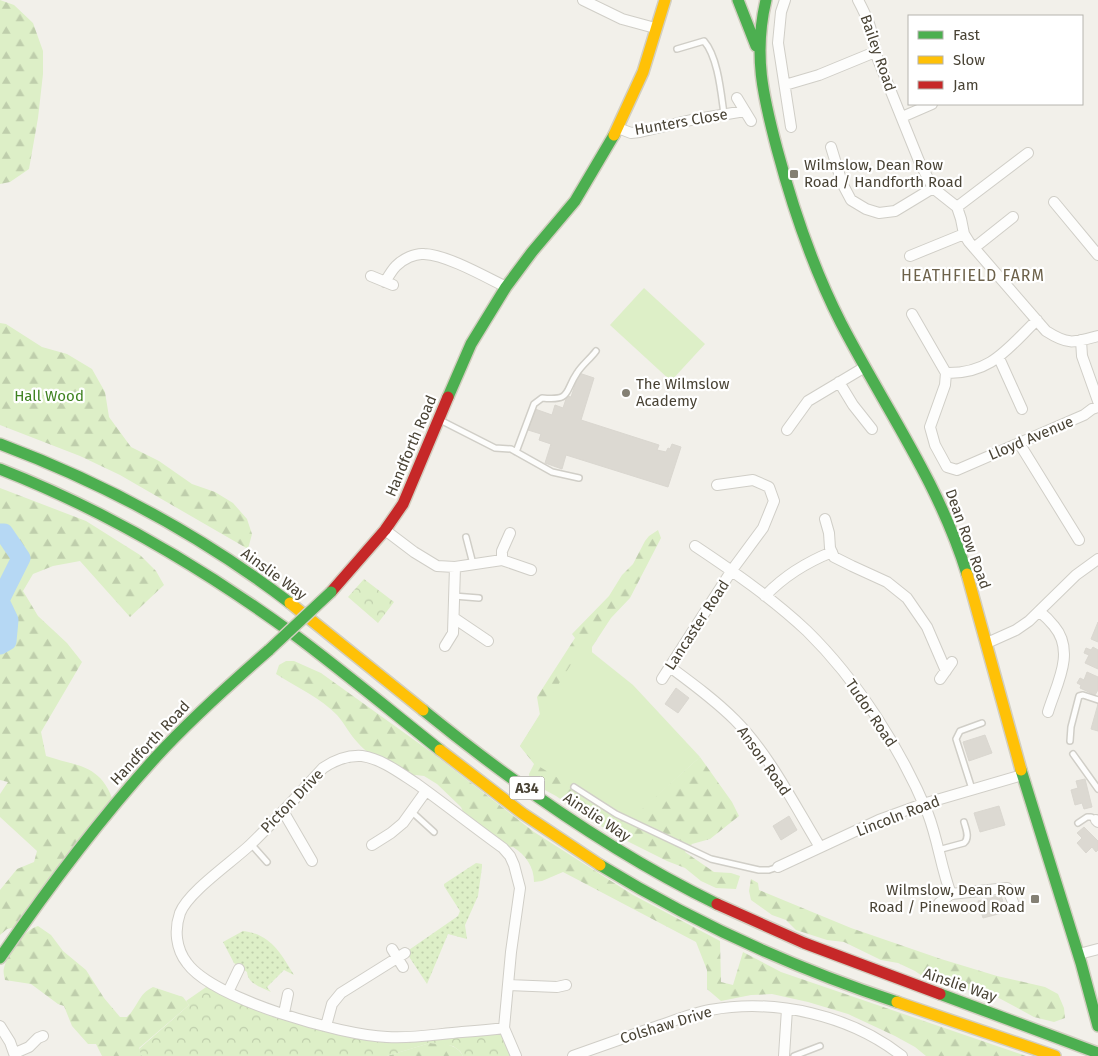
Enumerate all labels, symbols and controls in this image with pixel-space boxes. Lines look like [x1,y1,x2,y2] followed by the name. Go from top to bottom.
[856,12,900,94] street label: Bailey Road
[908,15,1083,105] legend
[953,26,980,44] text: Fast
[953,51,985,69] text: Slow
[953,76,979,94] text: Jam
[633,105,729,139] street label: Hunters Close
[804,156,963,191] place label: Wilmslow, Dean Row Road / Handforth Road
[788,168,800,180] marker: Wilmslow, Dean Row Road / Handforth Road
[901,266,1045,285] district label: HEATHFIELD FARM
[636,375,730,410] place label: The Wilmslow Academy
[14,387,84,405] park label: Hall Wood
[620,387,632,399] marker: The Wilmslow Academy
[382,393,440,499] street label: Handforth Road
[986,412,1076,464] street label: Lloyd Avenue
[941,486,995,592] street label: Dean Row Road
[238,544,311,604] street label: Ainslie Way
[661,576,733,674] street label: Lancaster Road
[842,676,900,750] street label: Tudor Road
[106,697,194,789] street label: Handforth Road
[734,723,794,799] street label: Anson Road
[257,765,327,837] street label: Picton Drive
[510,776,544,800] road number: A34
[560,789,635,846] street label: Ainslie Way
[854,792,942,840] street label: Lincoln Road
[869,881,1025,916] place label: Wilmslow, Dean Row Road / Pinewood Road
[1029,893,1041,905] marker: Wilmslow, Dean Row Road / Pinewood Road
[921,964,1000,1006] street label: Ainslie Way
[618,1002,714,1048] street label: Colshaw Drive

